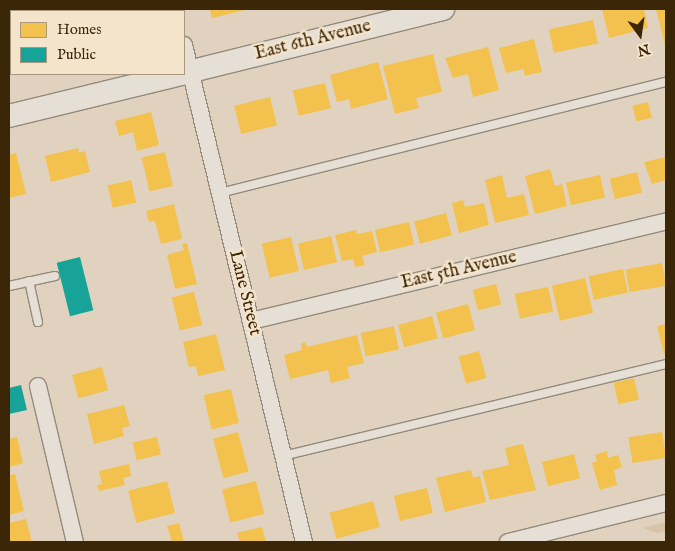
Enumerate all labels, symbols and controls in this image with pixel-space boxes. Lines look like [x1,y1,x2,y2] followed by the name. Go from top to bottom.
[10,10,185,75] legend
[615,10,665,60] north arrow
[253,16,373,66] street label: East 6th Avenue
[57,20,101,39] text: Homes
[636,39,652,60] text: N
[57,45,96,64] text: Public
[399,247,519,295] street label: East 5th Avenue
[223,248,265,338] street label: Lane Street

